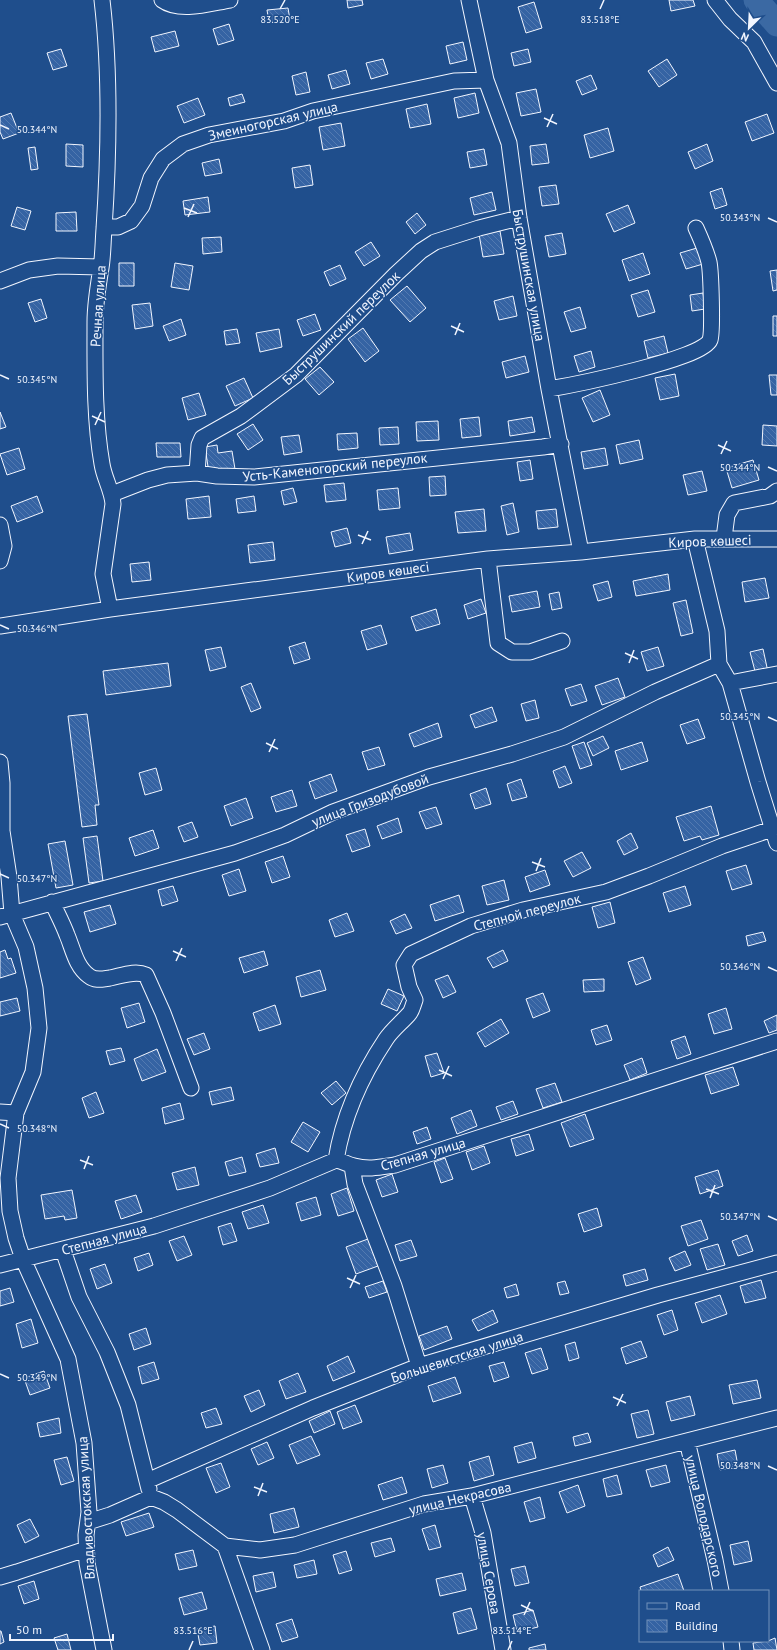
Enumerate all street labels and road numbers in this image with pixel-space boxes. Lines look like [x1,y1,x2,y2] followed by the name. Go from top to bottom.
[206,97,340,145] street label: Змеиногорская улица
[509,207,550,343] street label: Быструшинская улица
[86,265,110,347] street label: Речная улица
[278,267,404,389] street label: Быструшинский переулок
[242,448,428,486] street label: Усть-Каменогорский переулок
[668,531,752,551] street label: Киров көшесі
[345,557,431,587] street label: Киров көшесі
[309,769,431,831] street label: улица Гризодубовой
[471,889,583,935] street label: Степной переулок
[378,1133,468,1175] street label: Степная улица
[59,1219,149,1259] street label: Степная улица
[389,1327,526,1387] street label: Большевистская улица
[73,1436,99,1580] street label: Владивостокская улица
[681,1453,727,1579] street label: улица Володарского
[407,1477,513,1519] street label: улица Некрасова
[473,1531,505,1615] street label: улица Серова

